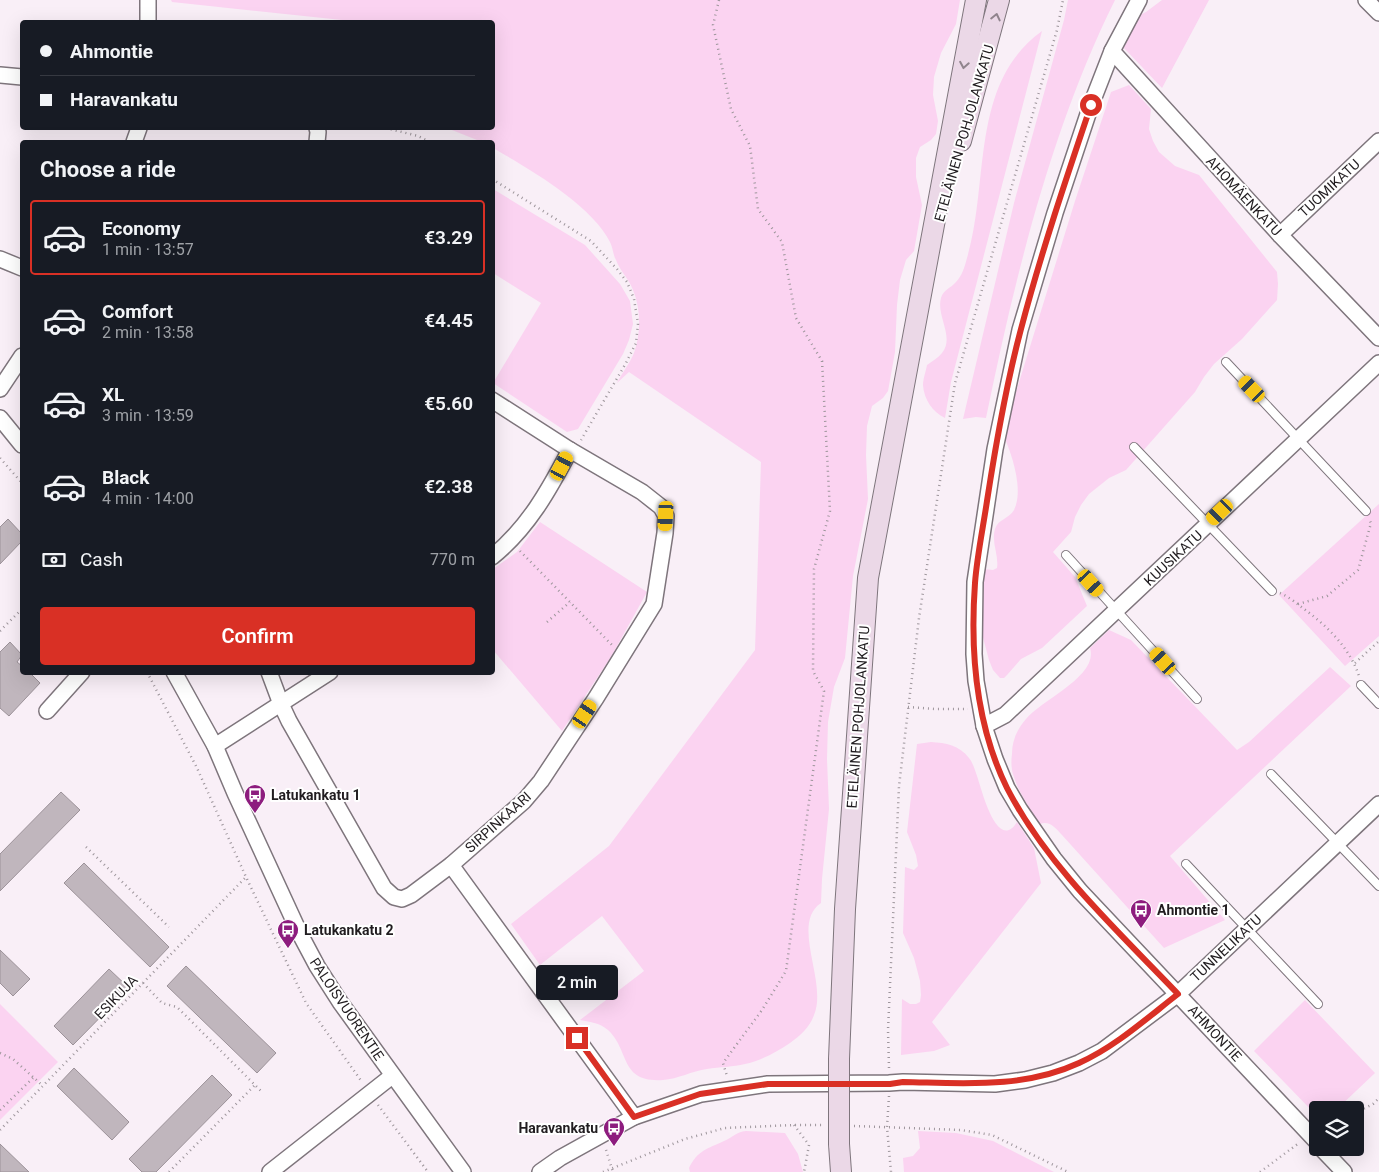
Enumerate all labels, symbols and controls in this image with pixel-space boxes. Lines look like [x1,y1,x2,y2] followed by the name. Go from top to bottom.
[990,12,1001,21] one-way arrow
[70,40,153,63] text: Ahmontie
[931,43,997,223] street label: ETELÄINEN POHJOLANKATU
[959,61,969,70] one-way arrow
[70,88,178,111] text: Haravankatu
[1080,94,1102,116] route start
[1203,153,1285,239] street label: AHOMÄENKATU
[1295,156,1363,220] street label: TUOMIKATU
[40,157,176,182] text: Choose a ride
[42,215,87,260] icon: car
[102,217,181,240] text: Economy
[424,226,473,249] text: €3.29
[102,240,194,259] text: 1 min · 13:57
[42,298,87,343] icon: car
[102,300,173,323] text: Comfort
[424,309,473,332] text: €4.45
[102,323,194,342] text: 2 min · 13:58
[1236,373,1267,405] car
[42,381,87,426] icon: car
[102,383,124,406] text: XL
[424,392,473,415] text: €5.60
[102,406,194,425] text: 3 min · 13:59
[548,449,575,483] car
[42,464,87,509] icon: car
[102,466,149,489] text: Black
[424,475,473,498] text: €2.38
[102,489,194,508] text: 4 min · 14:00
[1204,496,1236,528] car
[657,501,674,531] car
[1141,527,1205,589] street label: KUUSIKATU
[40,546,68,574] icon: cash
[80,548,123,571] text: Cash
[430,550,475,569] text: 770 m
[1075,567,1106,599] car
[40,607,475,665] button: Confirm
[844,625,872,809] street label: ETELÄINEN POHJOLANKATU
[1147,645,1178,677] car
[570,697,599,731] car
[243,783,267,814] bus stop icon: Latukankatu 1
[271,787,361,803] place label: Latukankatu 1
[462,788,534,856] street label: SIRPINKAARI
[1129,898,1153,929] bus stop icon: Ahmontie 1
[1157,902,1230,918] place label: Ahmontie 1
[1187,911,1265,985] street label: TUNNELIKATU
[276,918,300,949] bus stop icon: Latukankatu 2
[304,922,394,938] place label: Latukankatu 2
[307,955,387,1063] street label: PALOISVUORENTIE
[536,966,618,1000] callout: 2 min
[91,972,141,1022] street label: ESIKUJA
[557,973,597,992] text: 2 min
[1185,1002,1245,1064] street label: AHMONTIE
[566,1027,588,1049] route end
[1309,1101,1364,1156] map controls
[1309,1101,1364,1156] button: layers
[602,1116,626,1147] bus stop icon: Haravankatu
[518,1120,598,1136] place label: Haravankatu

